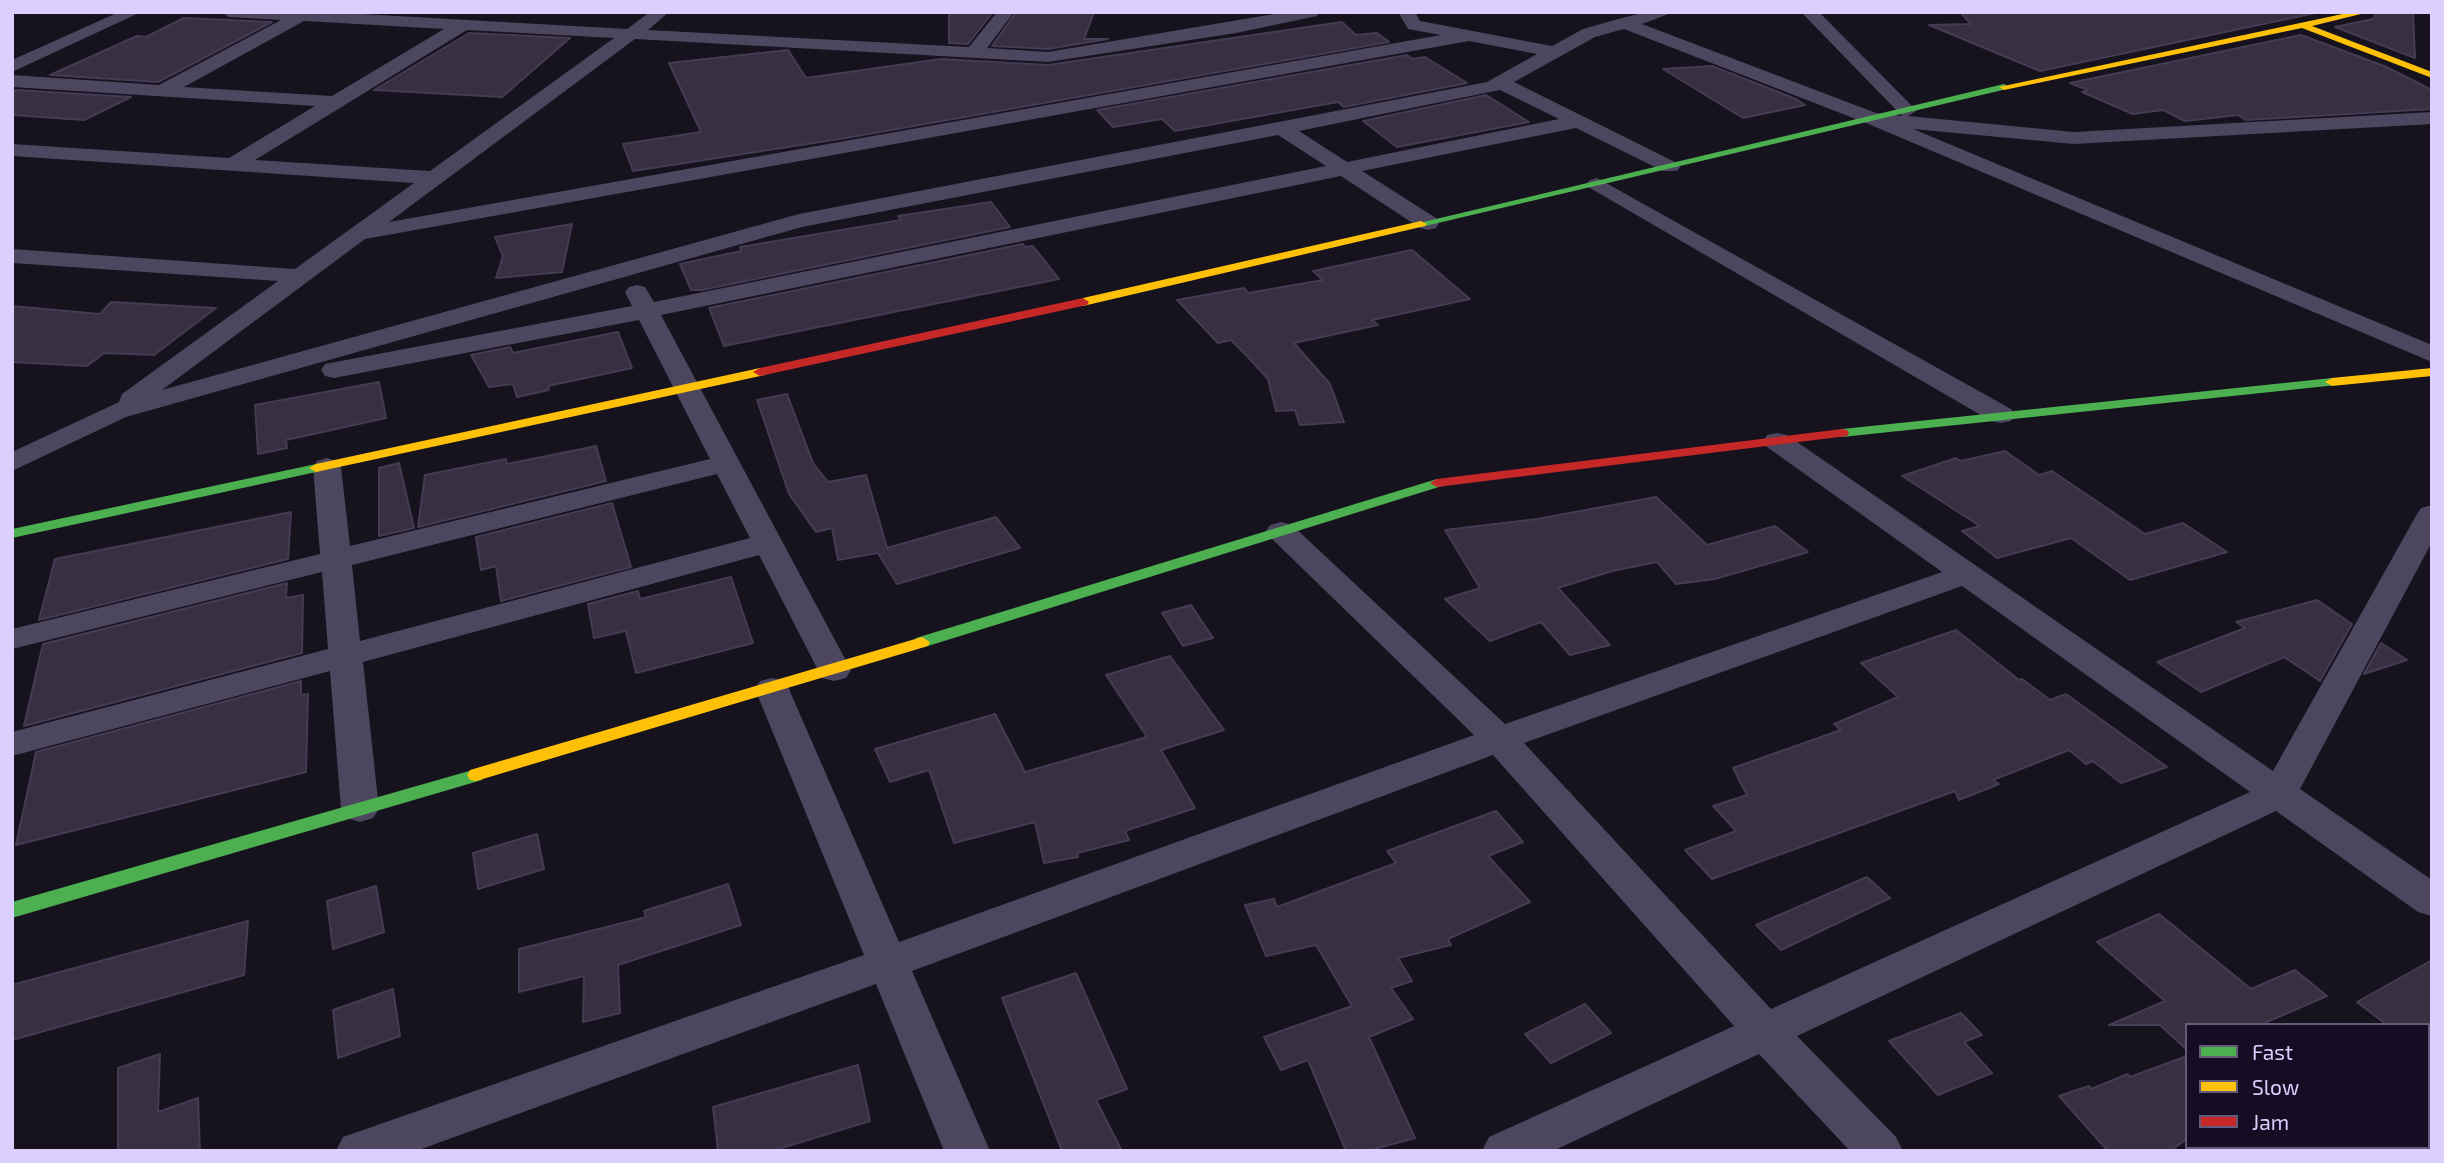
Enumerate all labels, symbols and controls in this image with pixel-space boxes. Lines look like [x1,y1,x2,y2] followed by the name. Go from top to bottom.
[2185,1023,2430,1149] legend
[2252,1039,2293,1064] text: Fast
[2252,1074,2299,1099] text: Slow
[2252,1109,2289,1134] text: Jam

